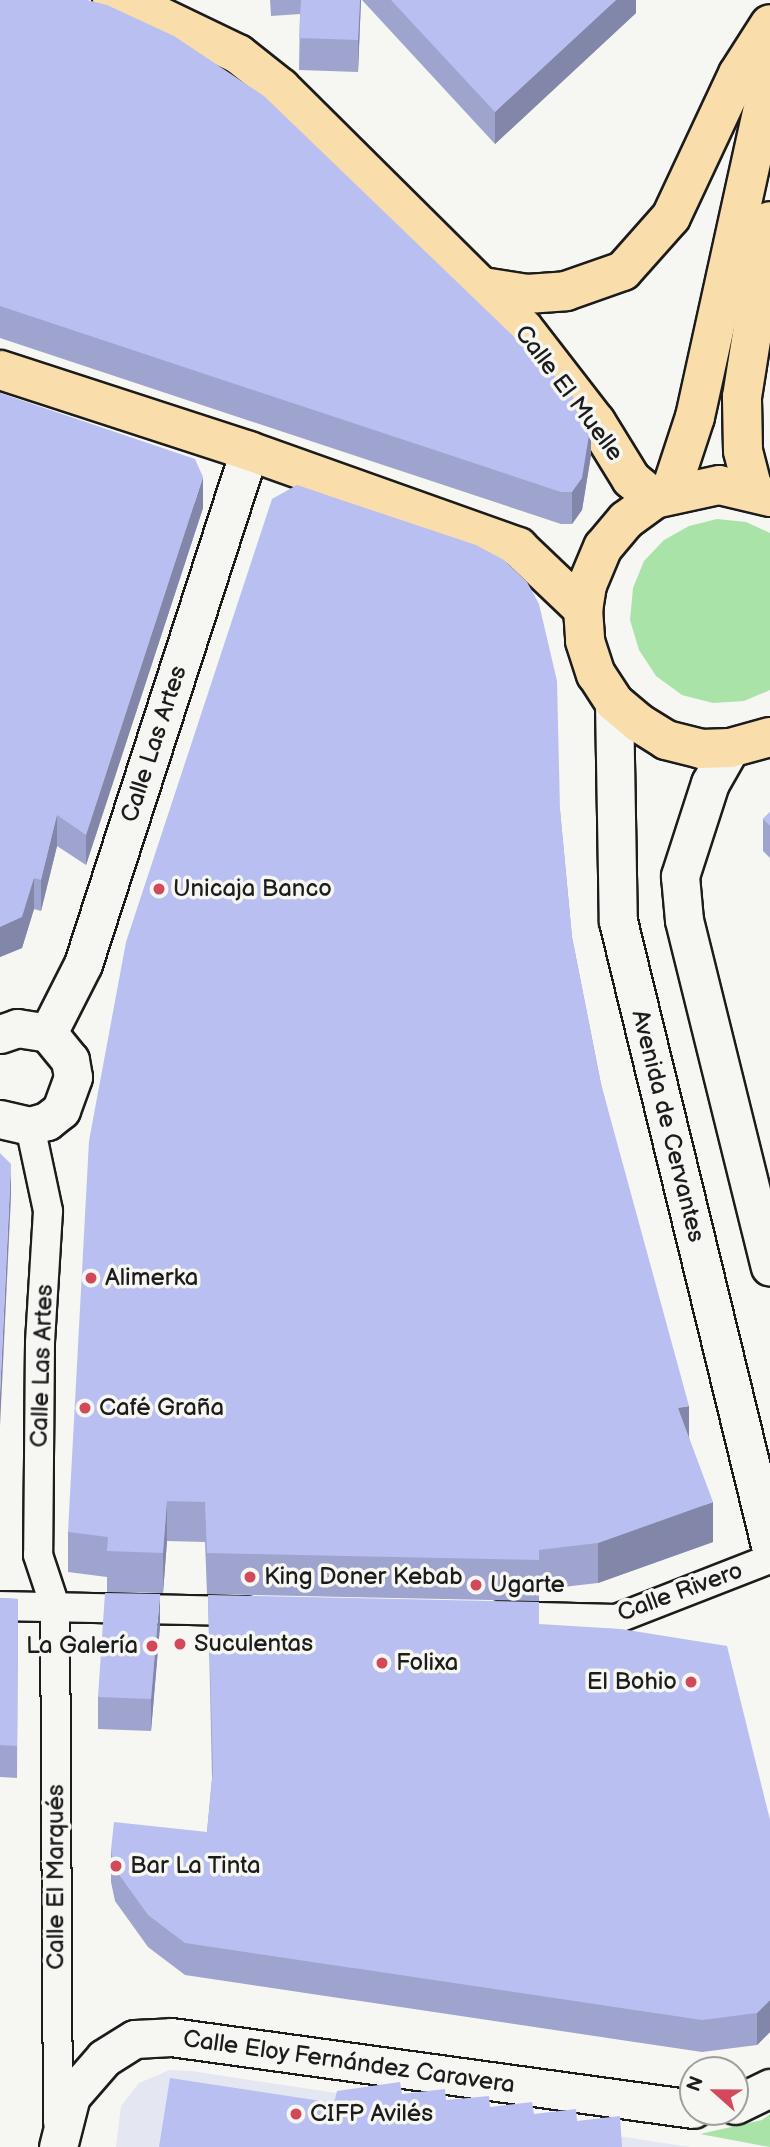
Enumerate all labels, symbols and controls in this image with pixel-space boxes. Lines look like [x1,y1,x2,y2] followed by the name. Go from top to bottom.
[509,319,629,467] street label: Calle El Muelle
[115,662,193,826] street label: Calle Las Artes
[173,875,332,903] place label: Unicaja Banco
[151,881,167,897] marker: Unicaja Banco
[625,1007,711,1245] street label: Avenida de Cervantes
[105,1264,198,1292] place label: Alimerka
[83,1270,99,1286] marker: Alimerka
[25,1284,59,1448] street label: Calle Las Artes
[99,1394,224,1422] place label: Café Graña
[77,1400,93,1416] marker: Café Graña
[614,1556,746,1628] street label: Calle Rivero
[264,1563,463,1591] place label: King Doner Kebab
[242,1569,258,1585] marker: King Doner Kebab
[490,1571,565,1599] place label: Ugarte
[468,1577,484,1593] marker: Ugarte
[194,1630,313,1658] place label: Suculentas
[26,1632,138,1660] place label: La Galería
[172,1636,188,1652] marker: Suculentas
[144,1638,160,1654] marker: La Galería
[396,1649,458,1677] place label: Folixa
[374,1655,390,1671] marker: Folixa
[587,1668,677,1696] place label: El Bohio
[683,1674,699,1690] marker: El Bohio
[42,1784,70,1970] street label: Calle El Marqués
[130,1852,261,1880] place label: Bar La Tinta
[108,1858,124,1874] marker: Bar La Tinta
[180,2024,518,2100] street label: Calle Eloy Fernández Caravera
[679,2056,749,2126] north arrow
[683,2073,709,2095] text: N
[310,2100,433,2128] place label: CIFP Avilés
[288,2106,304,2122] marker: CIFP Avilés

